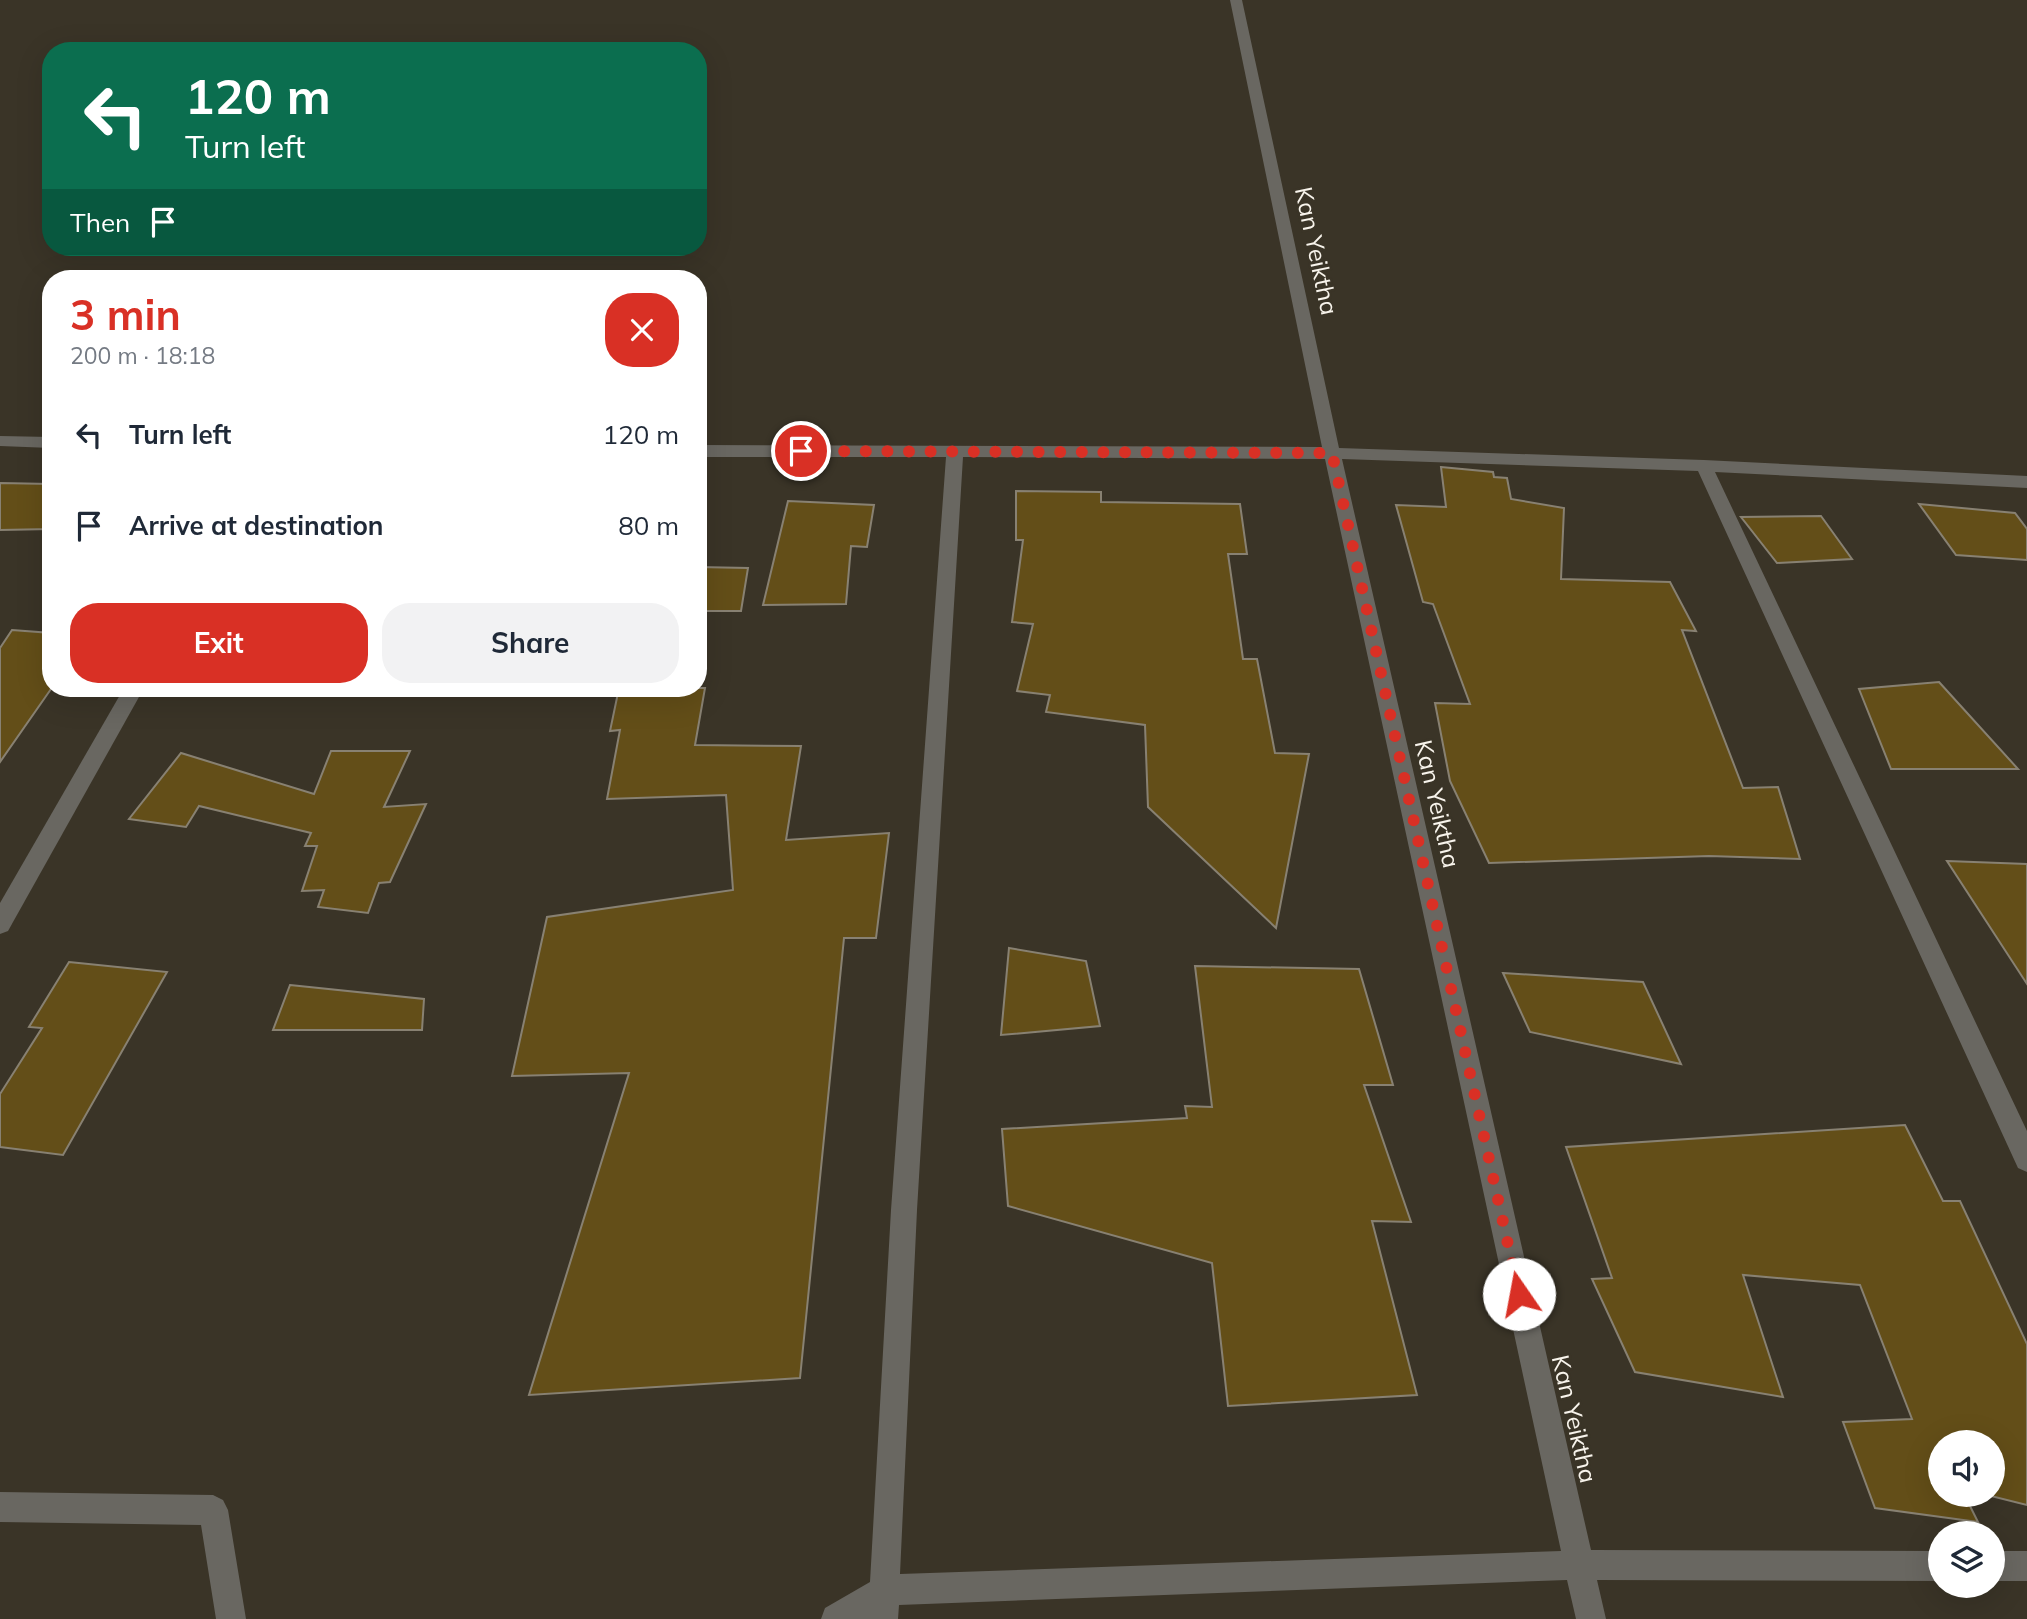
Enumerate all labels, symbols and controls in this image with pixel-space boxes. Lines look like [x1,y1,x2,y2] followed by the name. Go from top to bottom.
[185,65,331,126] text: 120 m
[70,70,161,161] icon: left
[185,126,305,166] text: Turn left
[1289,184,1345,318] street label: Kan Yeiktha
[144,203,182,241] icon: arrive
[70,206,130,239] text: Then
[70,288,181,341] text: 3 min
[605,293,679,367] button: close
[70,341,215,370] text: 200 m · 18:18
[70,416,108,454] icon: left
[129,418,231,451] text: Turn left
[603,418,679,451] text: 120 m
[771,421,831,481] pin
[782,432,820,470] icon: arrive
[70,507,108,545] icon: arrive
[129,509,384,542] text: Arrive at destination
[618,509,679,542] text: 80 m
[70,603,368,683] button: Exit
[382,603,679,683] button: Share
[1409,737,1467,871] street label: Kan Yeiktha
[1482,1257,1556,1331] position arrow
[1546,1352,1604,1486] street label: Kan Yeiktha
[1928,1430,2005,1598] map controls
[1928,1430,2005,1507] button: sound
[1928,1521,2005,1598] button: layers

